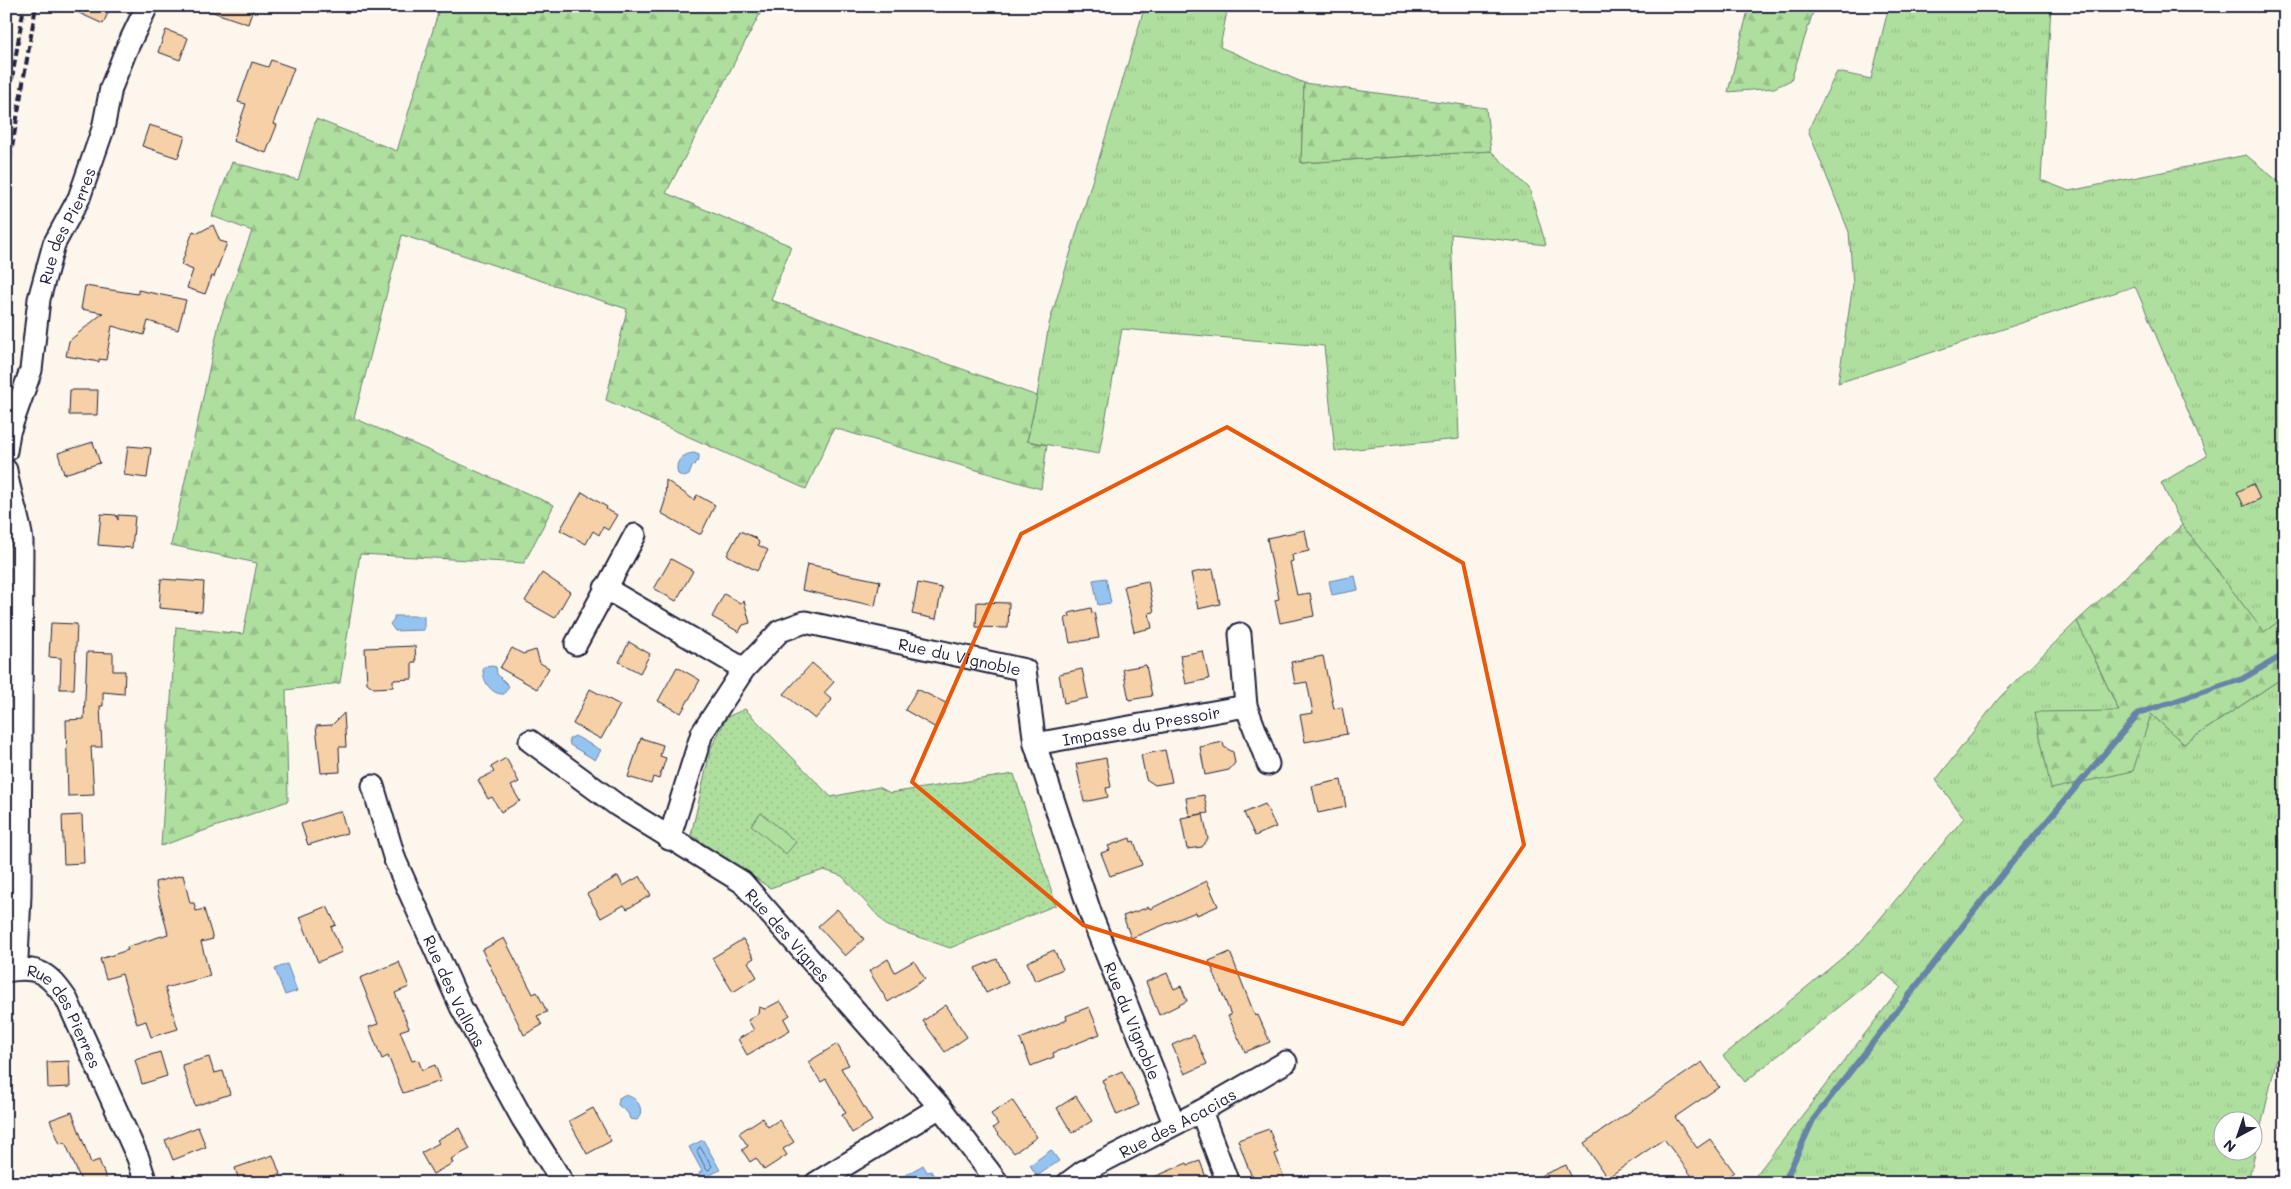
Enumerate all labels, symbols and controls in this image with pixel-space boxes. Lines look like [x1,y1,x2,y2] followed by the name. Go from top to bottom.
[33,164,99,286] street label: Rue des Pierres
[897,632,1023,679] street label: Rue du Vignoble
[1061,700,1222,749] street label: Impasse du Pressoir
[741,883,835,986] street label: Rue des Vignes
[419,931,491,1050] street label: Rue des Vallons
[25,959,107,1071] street label: Rue des Pierres
[1100,959,1166,1083] street label: Rue du Vignoble
[1115,1083,1239,1162] street label: Rue des Acacias
[2214,1112,2264,1162] north arrow
[2219,1136,2240,1157] text: N

